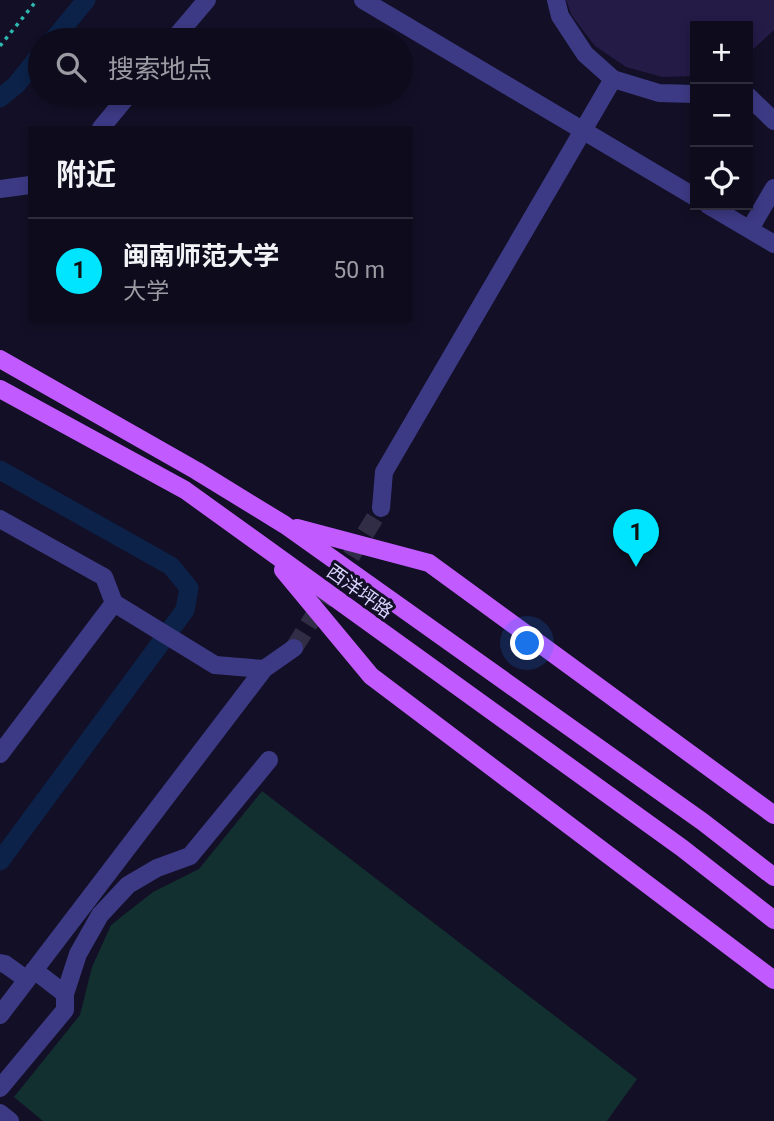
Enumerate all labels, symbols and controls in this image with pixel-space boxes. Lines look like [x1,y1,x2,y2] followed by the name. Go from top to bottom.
[690,21,753,210] map controls
[690,21,753,84] button: +
[28,28,413,105] search box
[52,48,90,86] icon: search
[108,54,212,84] text: 搜索地点
[690,84,753,147] button: −
[690,147,753,210] button: locate
[56,157,116,192] text: 附近
[123,241,279,271] text: 闽南师范大学
[72,257,86,284] text: 1
[333,257,385,284] text: 50 m
[123,278,169,305] text: 大学
[613,509,659,567] pin: 1
[322,560,397,623] street label: 西洋坪路
[510,626,544,660] your location

